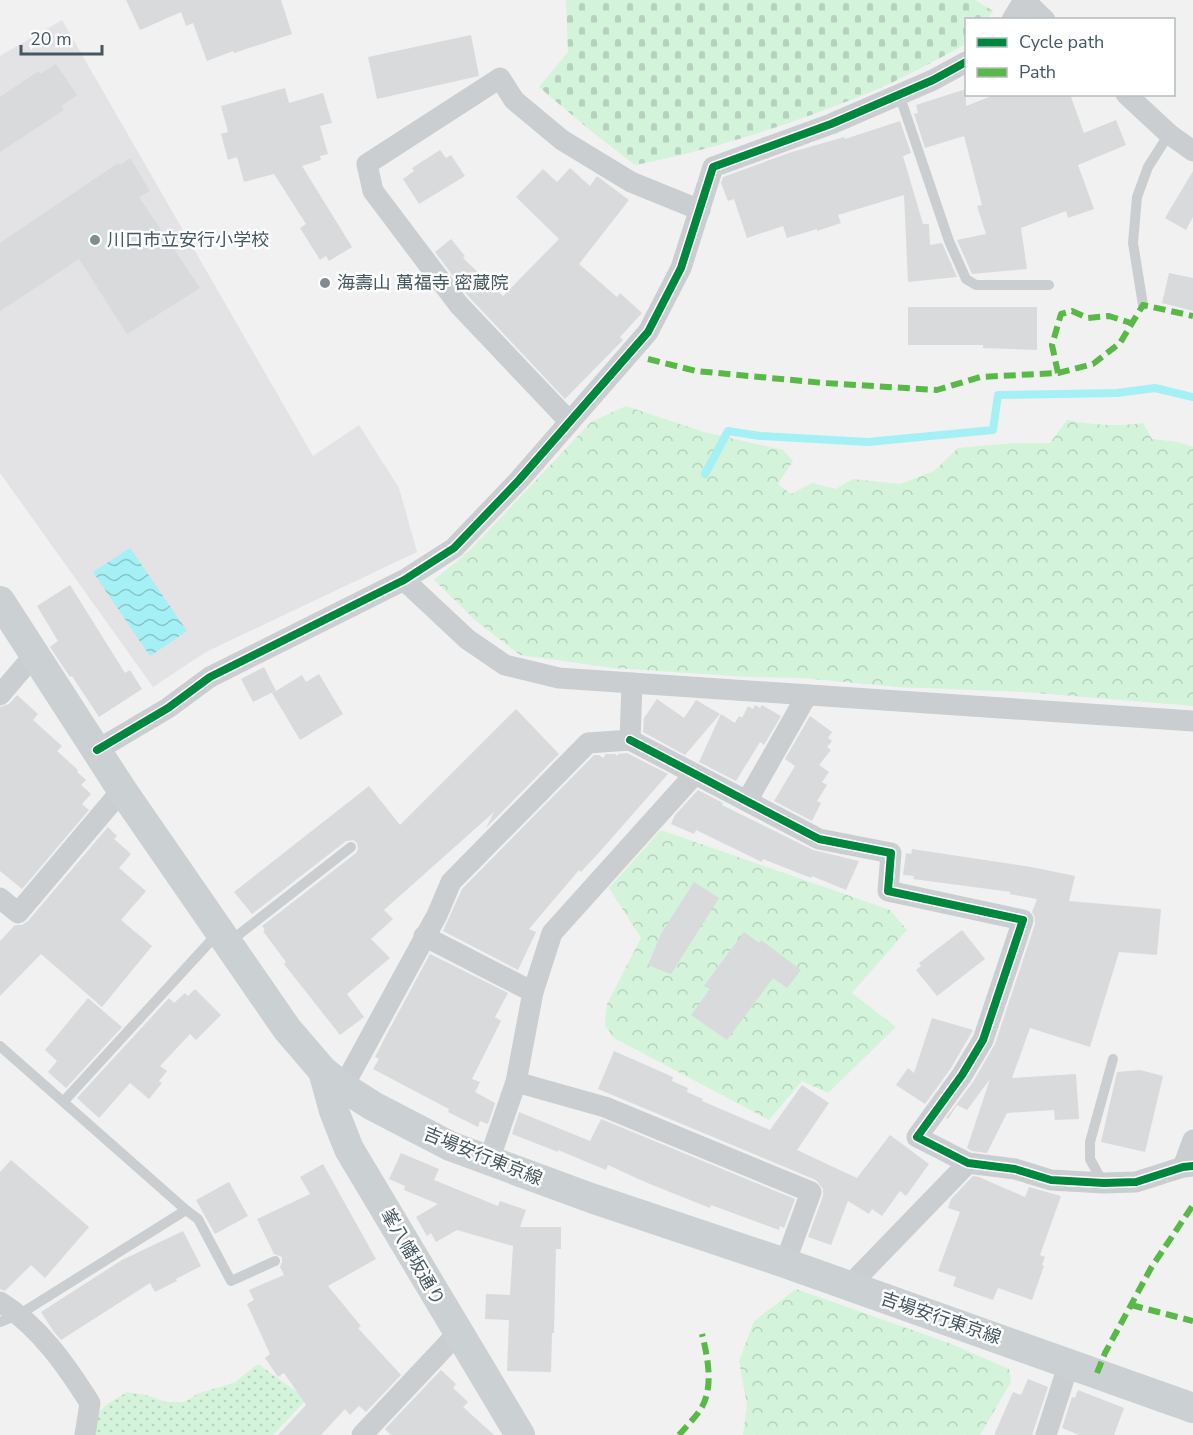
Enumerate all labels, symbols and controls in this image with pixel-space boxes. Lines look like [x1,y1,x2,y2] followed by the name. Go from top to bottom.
[21,18,102,56] scale bar
[965,18,1175,96] legend
[30,27,72,51] text: 20 m
[1019,30,1104,54] text: Cycle path
[1019,60,1056,84] text: Path
[107,228,269,252] place label: 川口市立安行小学校
[88,233,102,247] marker: 川口市立安行小学校
[337,271,508,295] place label: 海壽山 萬福寺 密蔵院
[318,276,332,290] marker: 海壽山 萬福寺 密蔵院
[420,1121,546,1191] street label: 吉場安行東京線
[376,1204,450,1310] street label: 峯八幡坂通り
[878,1286,1004,1350] street label: 吉場安行東京線

